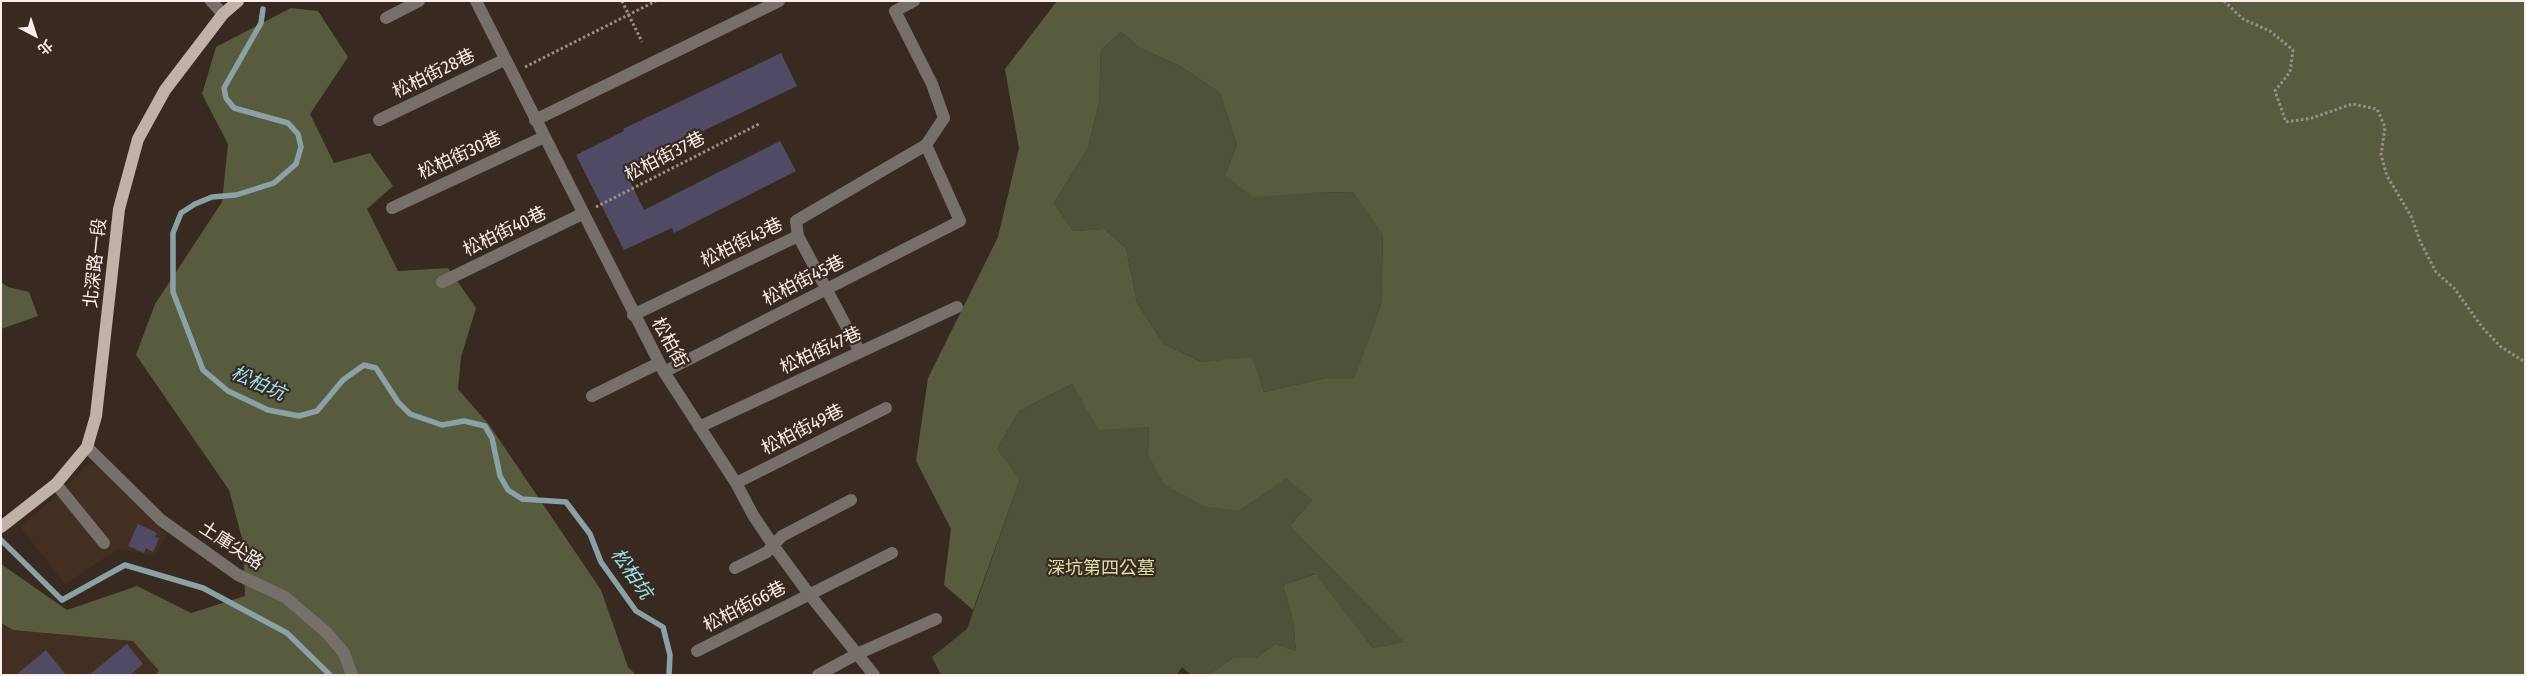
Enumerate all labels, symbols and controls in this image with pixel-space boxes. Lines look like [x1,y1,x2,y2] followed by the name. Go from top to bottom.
[10,10,60,60] north arrow
[34,36,56,58] text: 北
[389,45,479,103] street label: 松柏街28巷
[415,127,505,185] street label: 松柏街30巷
[621,128,709,186] street label: 松柏街37巷
[460,203,550,261] street label: 松柏街40巷
[697,214,787,272] street label: 松柏街43巷
[81,217,111,309] street label: 北深路一段
[760,251,848,311] street label: 松柏街45巷
[646,314,692,372] street label: 松柏街
[777,323,865,379] street label: 松柏街47巷
[227,362,289,406] water label: 松柏坑
[758,400,848,460] street label: 松柏街49巷
[195,517,267,575] street label: 土庫尖路
[605,544,657,604] water label: 松柏坑
[1047,558,1155,580] park label: 深坑第四公墓
[700,577,790,637] street label: 松柏街66巷

